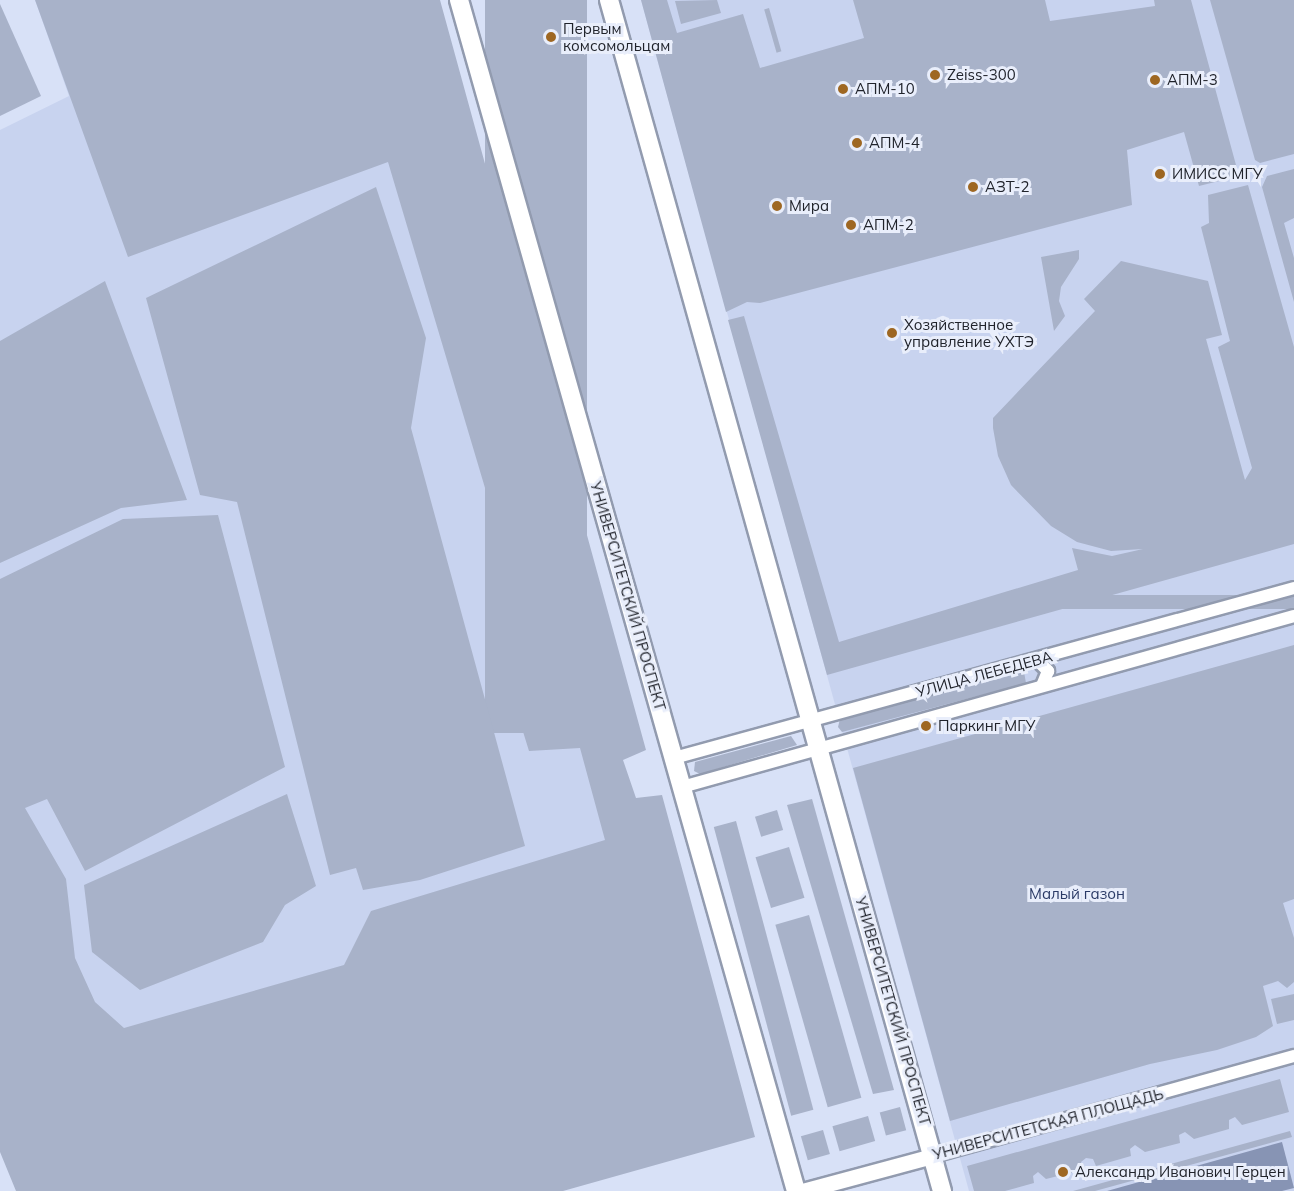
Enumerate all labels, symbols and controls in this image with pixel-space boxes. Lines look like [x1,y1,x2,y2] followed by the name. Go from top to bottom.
[563,19,670,54] place label: Первым комсомольцам
[544,30,558,44] marker: Первым комсомольцам
[947,66,1016,84] place label: Zeiss-300
[928,68,942,82] marker: Zeiss-300
[1167,71,1218,89] place label: АПМ-3
[1148,73,1162,87] marker: АПМ-3
[855,80,915,98] place label: АПМ-10
[836,82,850,96] marker: АПМ-10
[869,134,920,152] place label: АПМ-4
[850,136,864,150] marker: АПМ-4
[1172,165,1263,183] place label: ИМИСС МГУ
[1153,167,1167,181] marker: ИМИСС МГУ
[985,178,1029,196] place label: АЗТ-2
[966,180,980,194] marker: АЗТ-2
[789,197,829,215] place label: Мира
[770,199,784,213] marker: Мира
[863,216,914,234] place label: АПМ-2
[844,218,858,232] marker: АПМ-2
[904,315,1034,350] place label: Хозяйственное управление УХТЭ
[885,326,899,340] marker: Хозяйственное управление УХТЭ
[587,479,669,713] street label: УНИВЕРСИТЕТСКИЙ ПРОСПЕКТ
[914,647,1054,701] street label: УЛИЦА ЛЕБЕДЕВА
[938,717,1035,735] place label: Паркинг МГУ
[919,719,933,733] marker: Паркинг МГУ
[1029,885,1125,903] park label: Малый газон
[852,894,934,1128] street label: УНИВЕРСИТЕТСКИЙ ПРОСПЕКТ
[931,1084,1165,1164] street label: УНИВЕРСИТЕТСКАЯ ПЛОЩАДЬ
[1075,1163,1286,1181] place label: Александр Иванович Герцен
[1056,1165,1070,1179] marker: Александр Иванович Герцен

